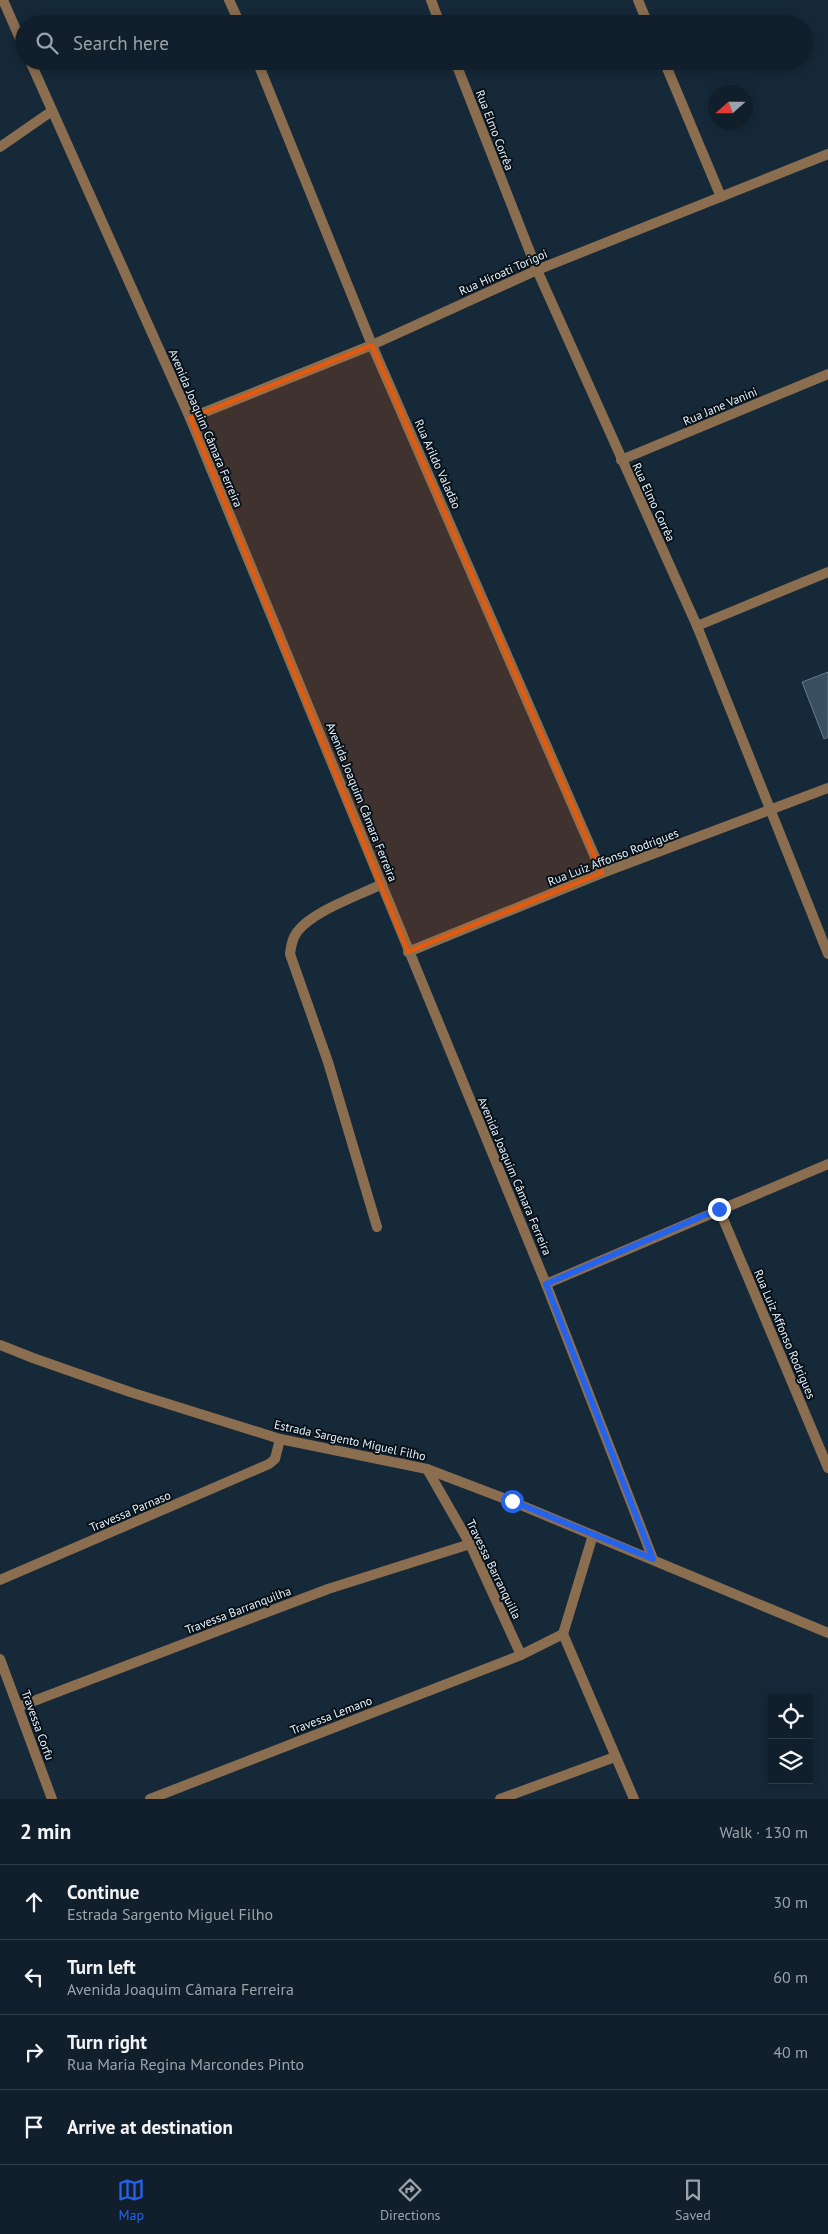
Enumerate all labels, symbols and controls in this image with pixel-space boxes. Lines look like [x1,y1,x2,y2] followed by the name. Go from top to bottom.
[15,15,813,70] search box
[33,29,61,57] icon: search
[73,31,169,55] text: Search here
[708,85,753,130] north arrow
[473,88,517,172] street label: Rua Elmo Corrêa
[456,246,550,298] street label: Rua Hiroati Torigoi
[166,347,246,509] street label: Avenida Joaquim Câmara Ferreira
[681,384,759,428] street label: Rua Jane Vanini
[412,417,464,511] street label: Rua Arildo Valadão
[629,460,679,544] street label: Rua Elmo Corrêa
[323,720,401,884] street label: Avenida Joaquim Câmara Ferreira
[545,825,681,889] street label: Rua Luiz Affonso Rodrigues
[475,1095,555,1257] street label: Avenida Joaquim Câmara Ferreira
[708,1198,731,1221] route end
[751,1267,819,1401] street label: Rua Luiz Affonso Rodrigues
[273,1417,427,1463] street label: Estrada Sargento Miguel Filho
[87,1487,173,1535] street label: Travessa Parnaso
[501,1490,524,1513] route start
[463,1517,525,1621] street label: Travessa Barranquilla
[183,1583,293,1637] street label: Travessa Barranquilha
[18,1688,58,1762] street label: Travessa Corfu
[288,1692,374,1738] street label: Travessa Lemano
[768,1694,813,1784] map controls
[768,1694,813,1739] button: locate
[768,1739,813,1784] button: layers
[20,1818,71,1845] text: 2 min
[719,1822,808,1842] text: Walk · 130 m
[67,1880,139,1904] text: Continue
[20,1888,48,1916] icon: ahead
[773,1892,808,1912] text: 30 m
[67,1904,273,1924] text: Estrada Sargento Miguel Filho
[67,1955,136,1979] text: Turn left
[20,1963,48,1991] icon: left
[773,1967,808,1987] text: 60 m
[67,1979,294,1999] text: Avenida Joaquim Câmara Ferreira
[67,2030,147,2054] text: Turn right
[20,2038,48,2066] icon: right
[773,2042,808,2062] text: 40 m
[67,2054,304,2074] text: Rua Maria Regina Marcondes Pinto
[20,2113,48,2141] icon: arrive
[67,2115,233,2139] text: Arrive at destination
[117,2176,145,2224] tab: Map
[380,2176,440,2224] tab: Directions
[675,2176,711,2224] tab: Saved

